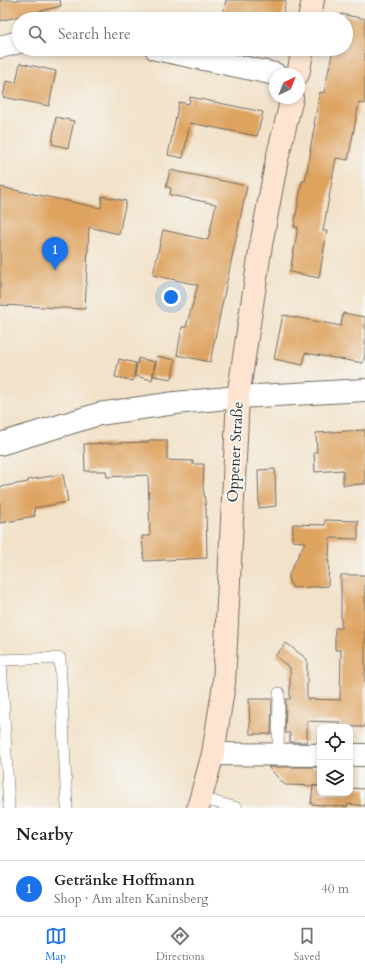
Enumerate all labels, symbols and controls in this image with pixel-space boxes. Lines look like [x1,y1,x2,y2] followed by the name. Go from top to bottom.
[12,12,353,56] search box
[26,23,48,45] icon: search
[58,24,131,44] text: Search here
[269,68,305,104] north arrow
[42,237,68,270] pin: 1
[161,287,181,307] your location
[222,401,248,503] street label: Oppener Straße
[317,724,353,796] map controls
[317,724,353,760] button: locate
[317,760,353,796] button: layers
[16,823,73,846] text: Nearby
[54,870,195,890] text: Getränke Hoffmann
[26,880,32,898] text: 1
[321,880,349,898] text: 40 m
[54,890,208,908] text: Shop · Am alten Kaninsberg
[45,925,67,964] tab: Map
[156,925,204,964] tab: Directions
[294,925,320,964] tab: Saved

